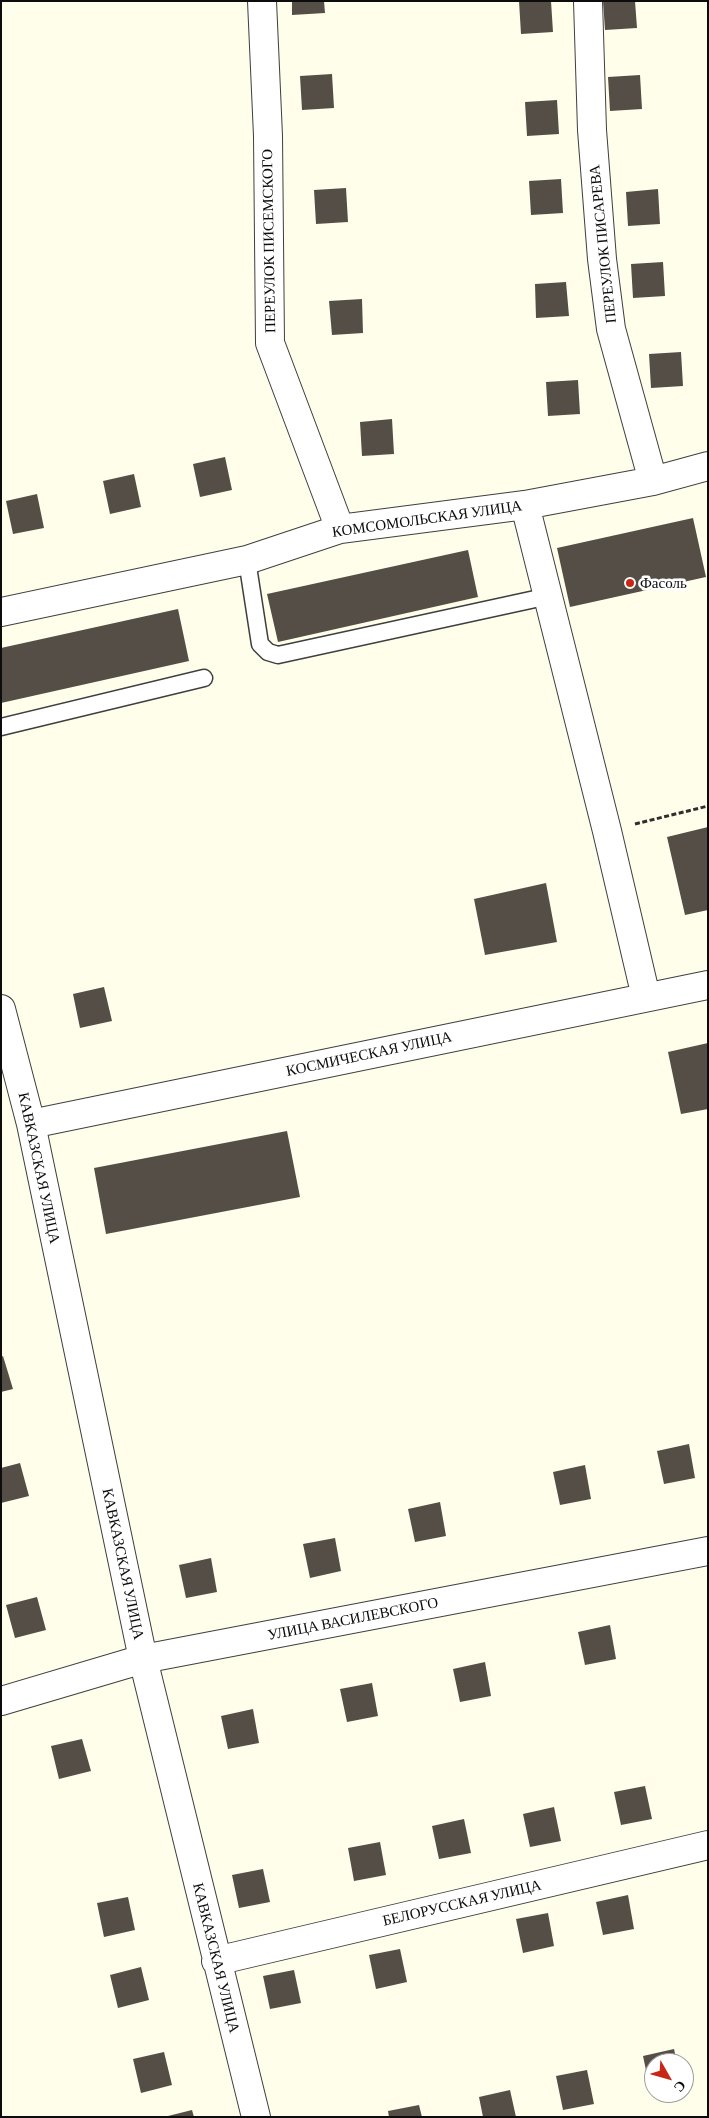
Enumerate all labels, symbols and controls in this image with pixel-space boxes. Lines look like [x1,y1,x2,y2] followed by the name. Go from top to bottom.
[258,149,280,333] street label: ПЕРЕУЛОК ПИСЕМСКОГО
[586,164,620,324] street label: ПЕРЕУЛОК ПИСАРЕВА
[331,497,523,541] street label: КОМСОМОЛЬСКАЯ УЛИЦА
[640,574,687,592] place label: Фасоль
[624,577,636,589] marker: Фасоль
[284,1028,454,1080] street label: КОСМИЧЕСКАЯ УЛИЦА
[14,1091,64,1245] street label: КАВКАЗСКАЯ УЛИЦА
[98,1487,148,1641] street label: КАВКАЗСКАЯ УЛИЦА
[266,1594,440,1644] street label: УЛИЦА ВАСИЛЕВСКОГО
[381,1876,543,1930] street label: БЕЛОРУССКАЯ УЛИЦА
[189,1881,243,2035] street label: КАВКАЗСКАЯ УЛИЦА
[644,2053,694,2103] north arrow
[671,2078,689,2096] text: С

